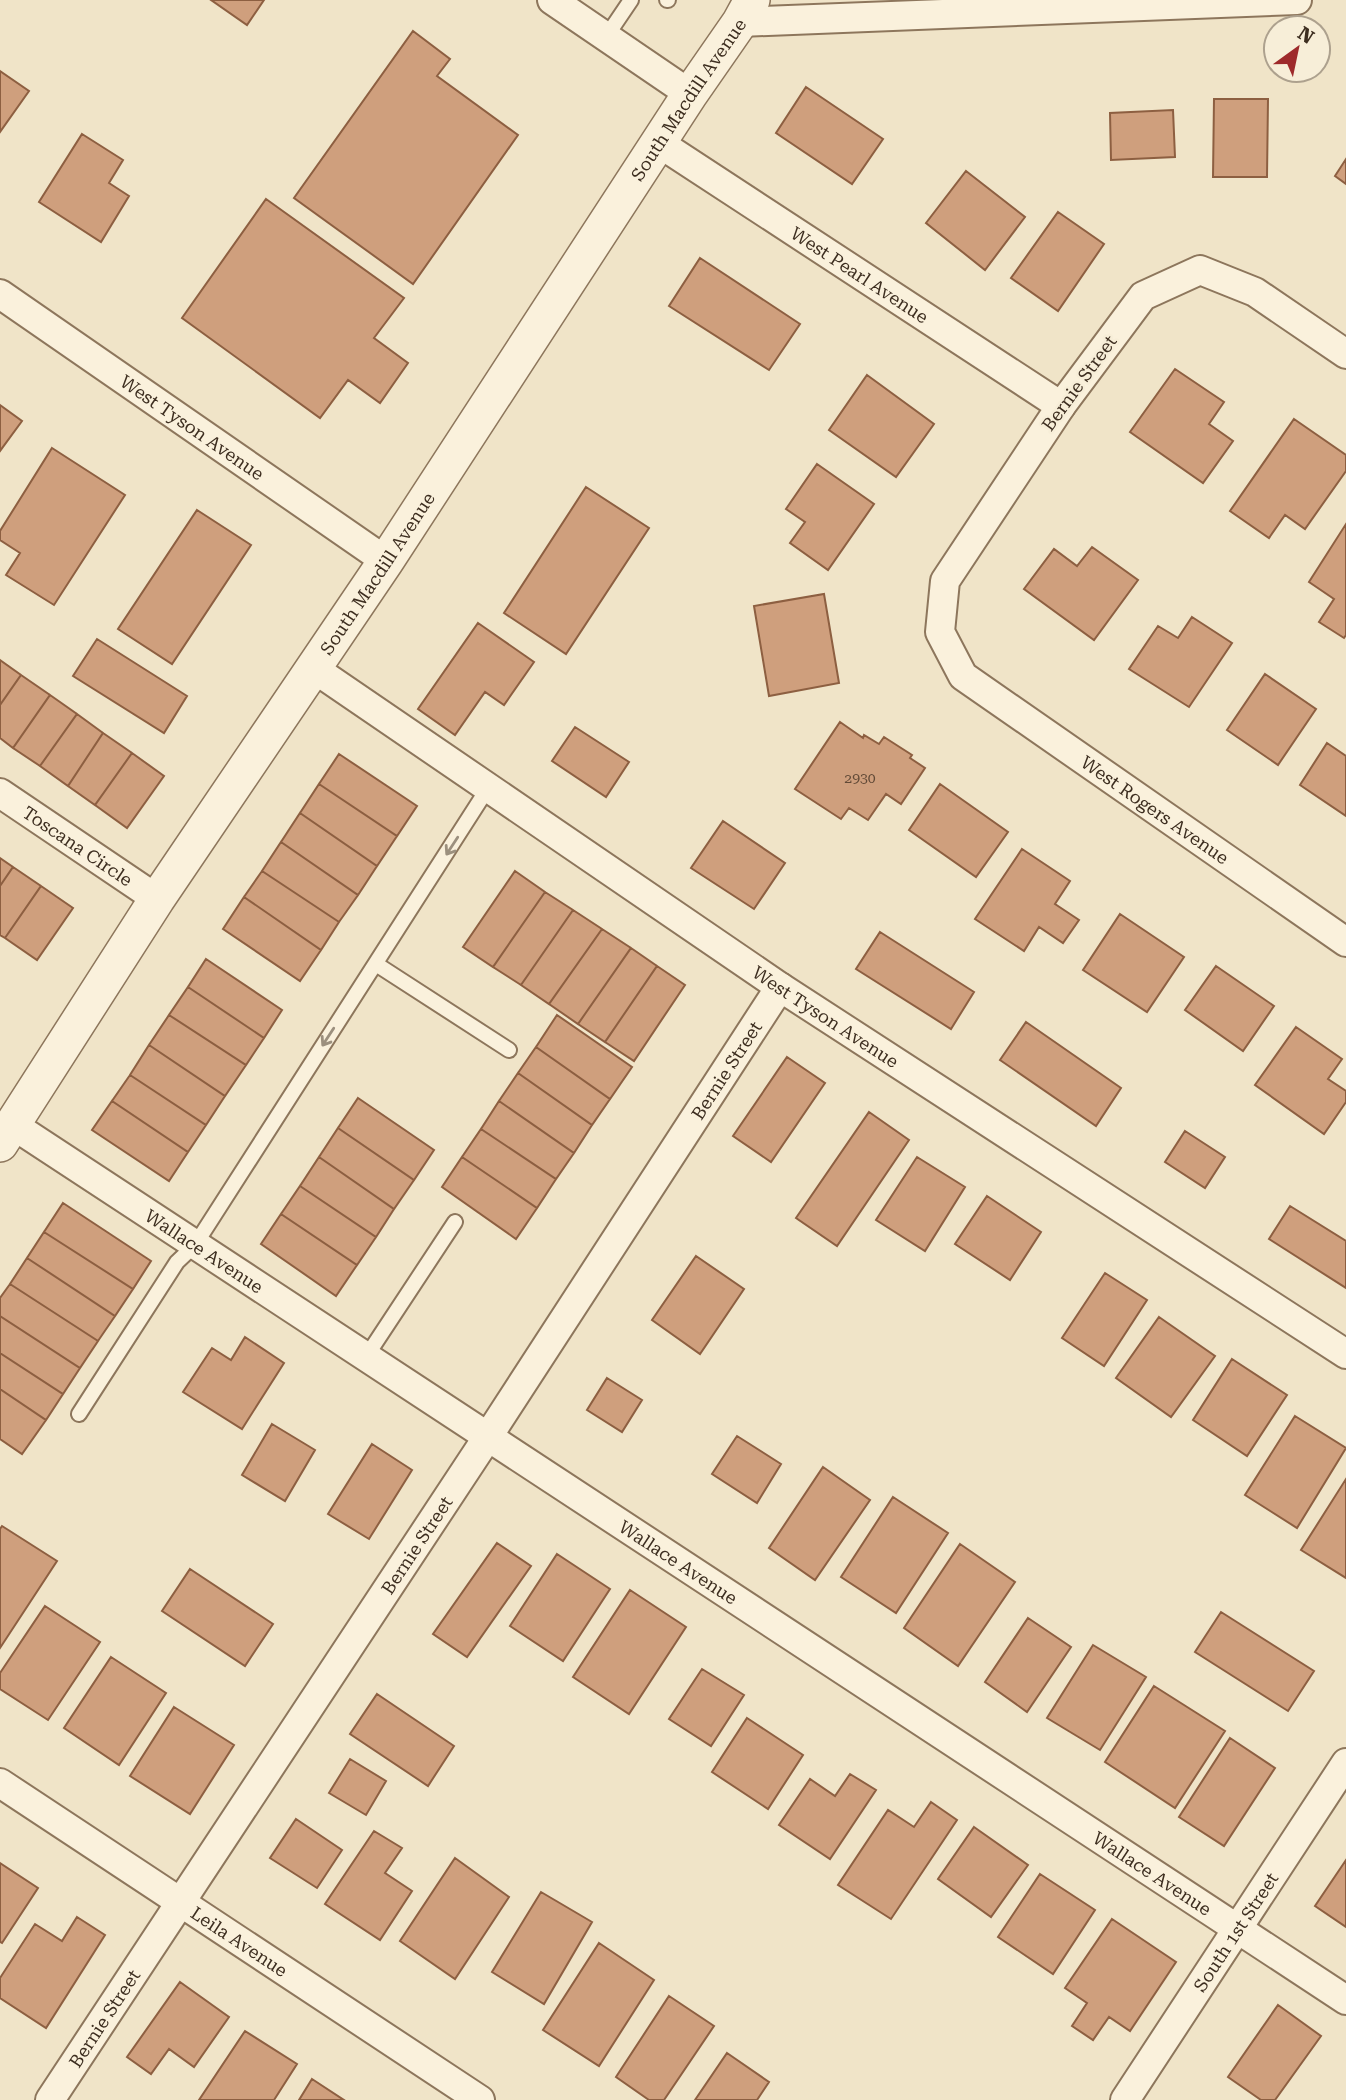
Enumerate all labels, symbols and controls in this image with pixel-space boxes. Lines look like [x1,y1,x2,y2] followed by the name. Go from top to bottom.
[626,14,750,184] street label: South Macdill Avenue
[1262,14,1332,84] north arrow
[1294,22,1319,49] text: N
[787,222,933,327] street label: West Pearl Avenue
[1037,331,1121,435] street label: Bernie Street
[117,370,268,484] street label: West Tyson Avenue
[315,488,439,659] street label: South Macdill Avenue
[1077,751,1233,868] street label: West Rogers Avenue
[844,770,876,786] house number: 2930
[19,801,137,890] street label: Toscana Circle
[444,835,458,855] one-way arrow
[749,961,903,1072] street label: West Tyson Avenue
[686,1017,766,1123] street label: Bernie Street
[321,1027,335,1046] one-way arrow
[141,1204,268,1297] street label: Wallace Avenue
[376,1492,456,1598] street label: Bernie Street
[615,1515,742,1608] street label: Wallace Avenue
[1089,1827,1216,1919] street label: Wallace Avenue
[1189,1868,1282,1996] street label: South 1st Street
[187,1902,292,1981] street label: Leila Avenue
[64,1965,144,2071] street label: Bernie Street

